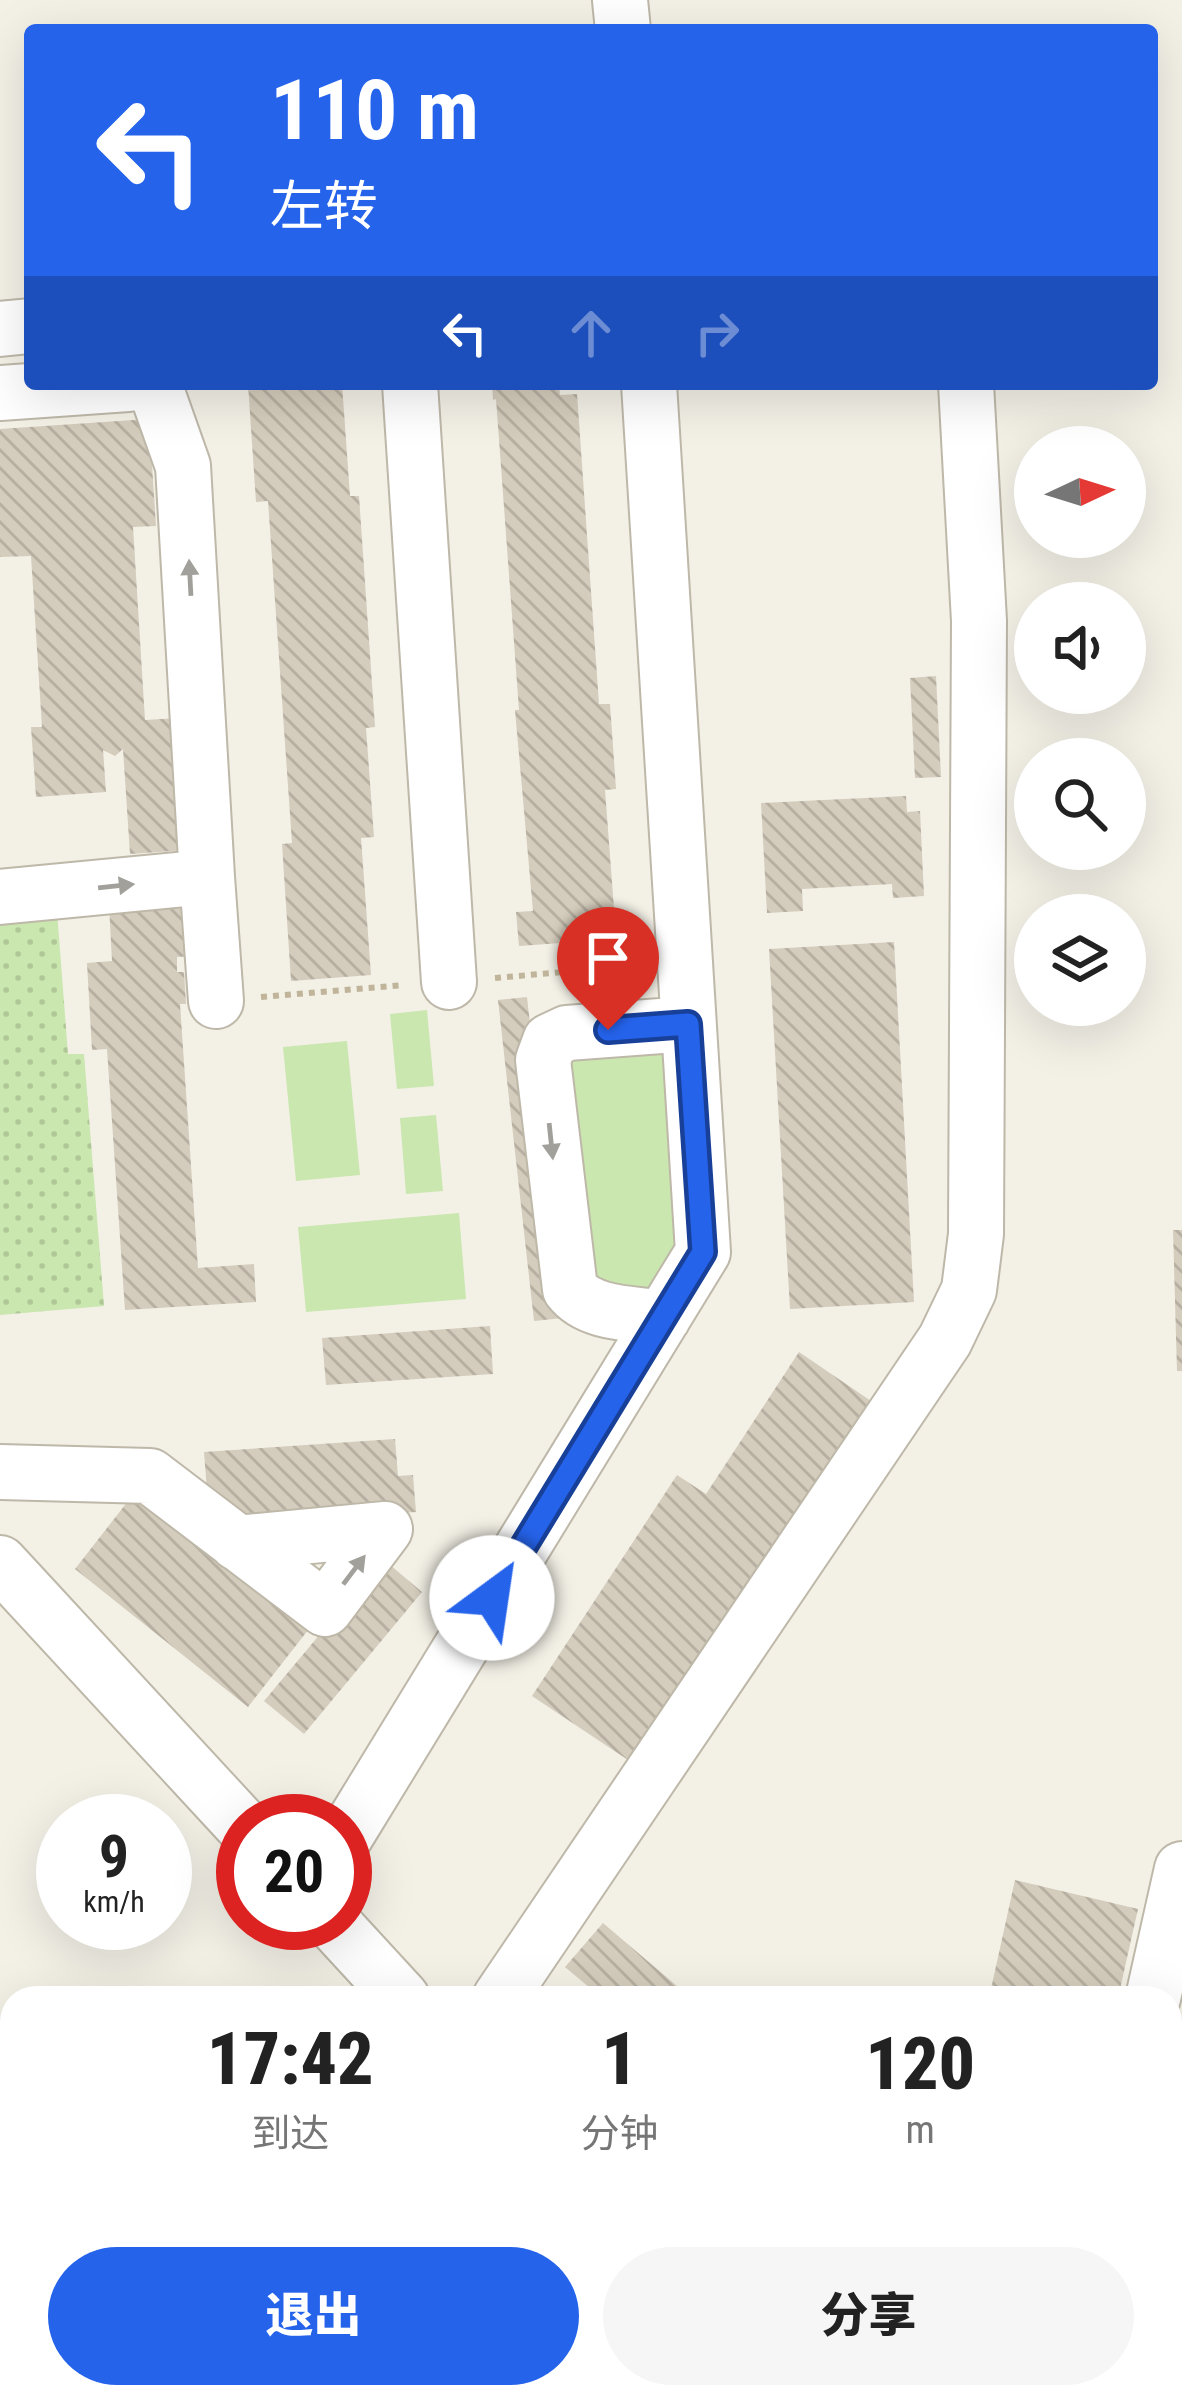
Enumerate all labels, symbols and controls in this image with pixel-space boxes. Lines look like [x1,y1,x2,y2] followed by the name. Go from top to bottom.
[270,61,479,160] text: 110 m
[72,72,228,228] icon: left
[270,175,378,238] text: 左转
[432,300,498,366] icon: left
[558,300,624,366] icon: ahead
[684,300,750,366] icon: right
[1014,426,1146,558] north arrow
[1014,426,1146,1026] map controls
[180,558,199,596] one-way arrow
[1014,582,1146,714] button: sound
[1014,738,1146,870] button: search
[98,876,136,895] one-way arrow
[1014,894,1146,1026] button: layers
[557,907,659,1030] pin
[575,925,641,991] icon: arrive
[542,1123,561,1161] one-way arrow
[429,1535,555,1661] position arrow
[342,1554,366,1586] one-way arrow
[216,1794,372,1950] speed limit sign: 20
[99,1821,129,1892] text: 9
[83,1884,145,1919] text: km/h
[207,2017,374,2102] text: 17:42
[601,2017,638,2102] text: 1
[865,2022,975,2107] text: 120
[906,2107,935,2153] text: m
[251,2111,329,2157] text: 到达
[580,2111,658,2157] text: 分钟
[48,2247,579,2385] button: 退出
[603,2247,1134,2385] button: 分享

